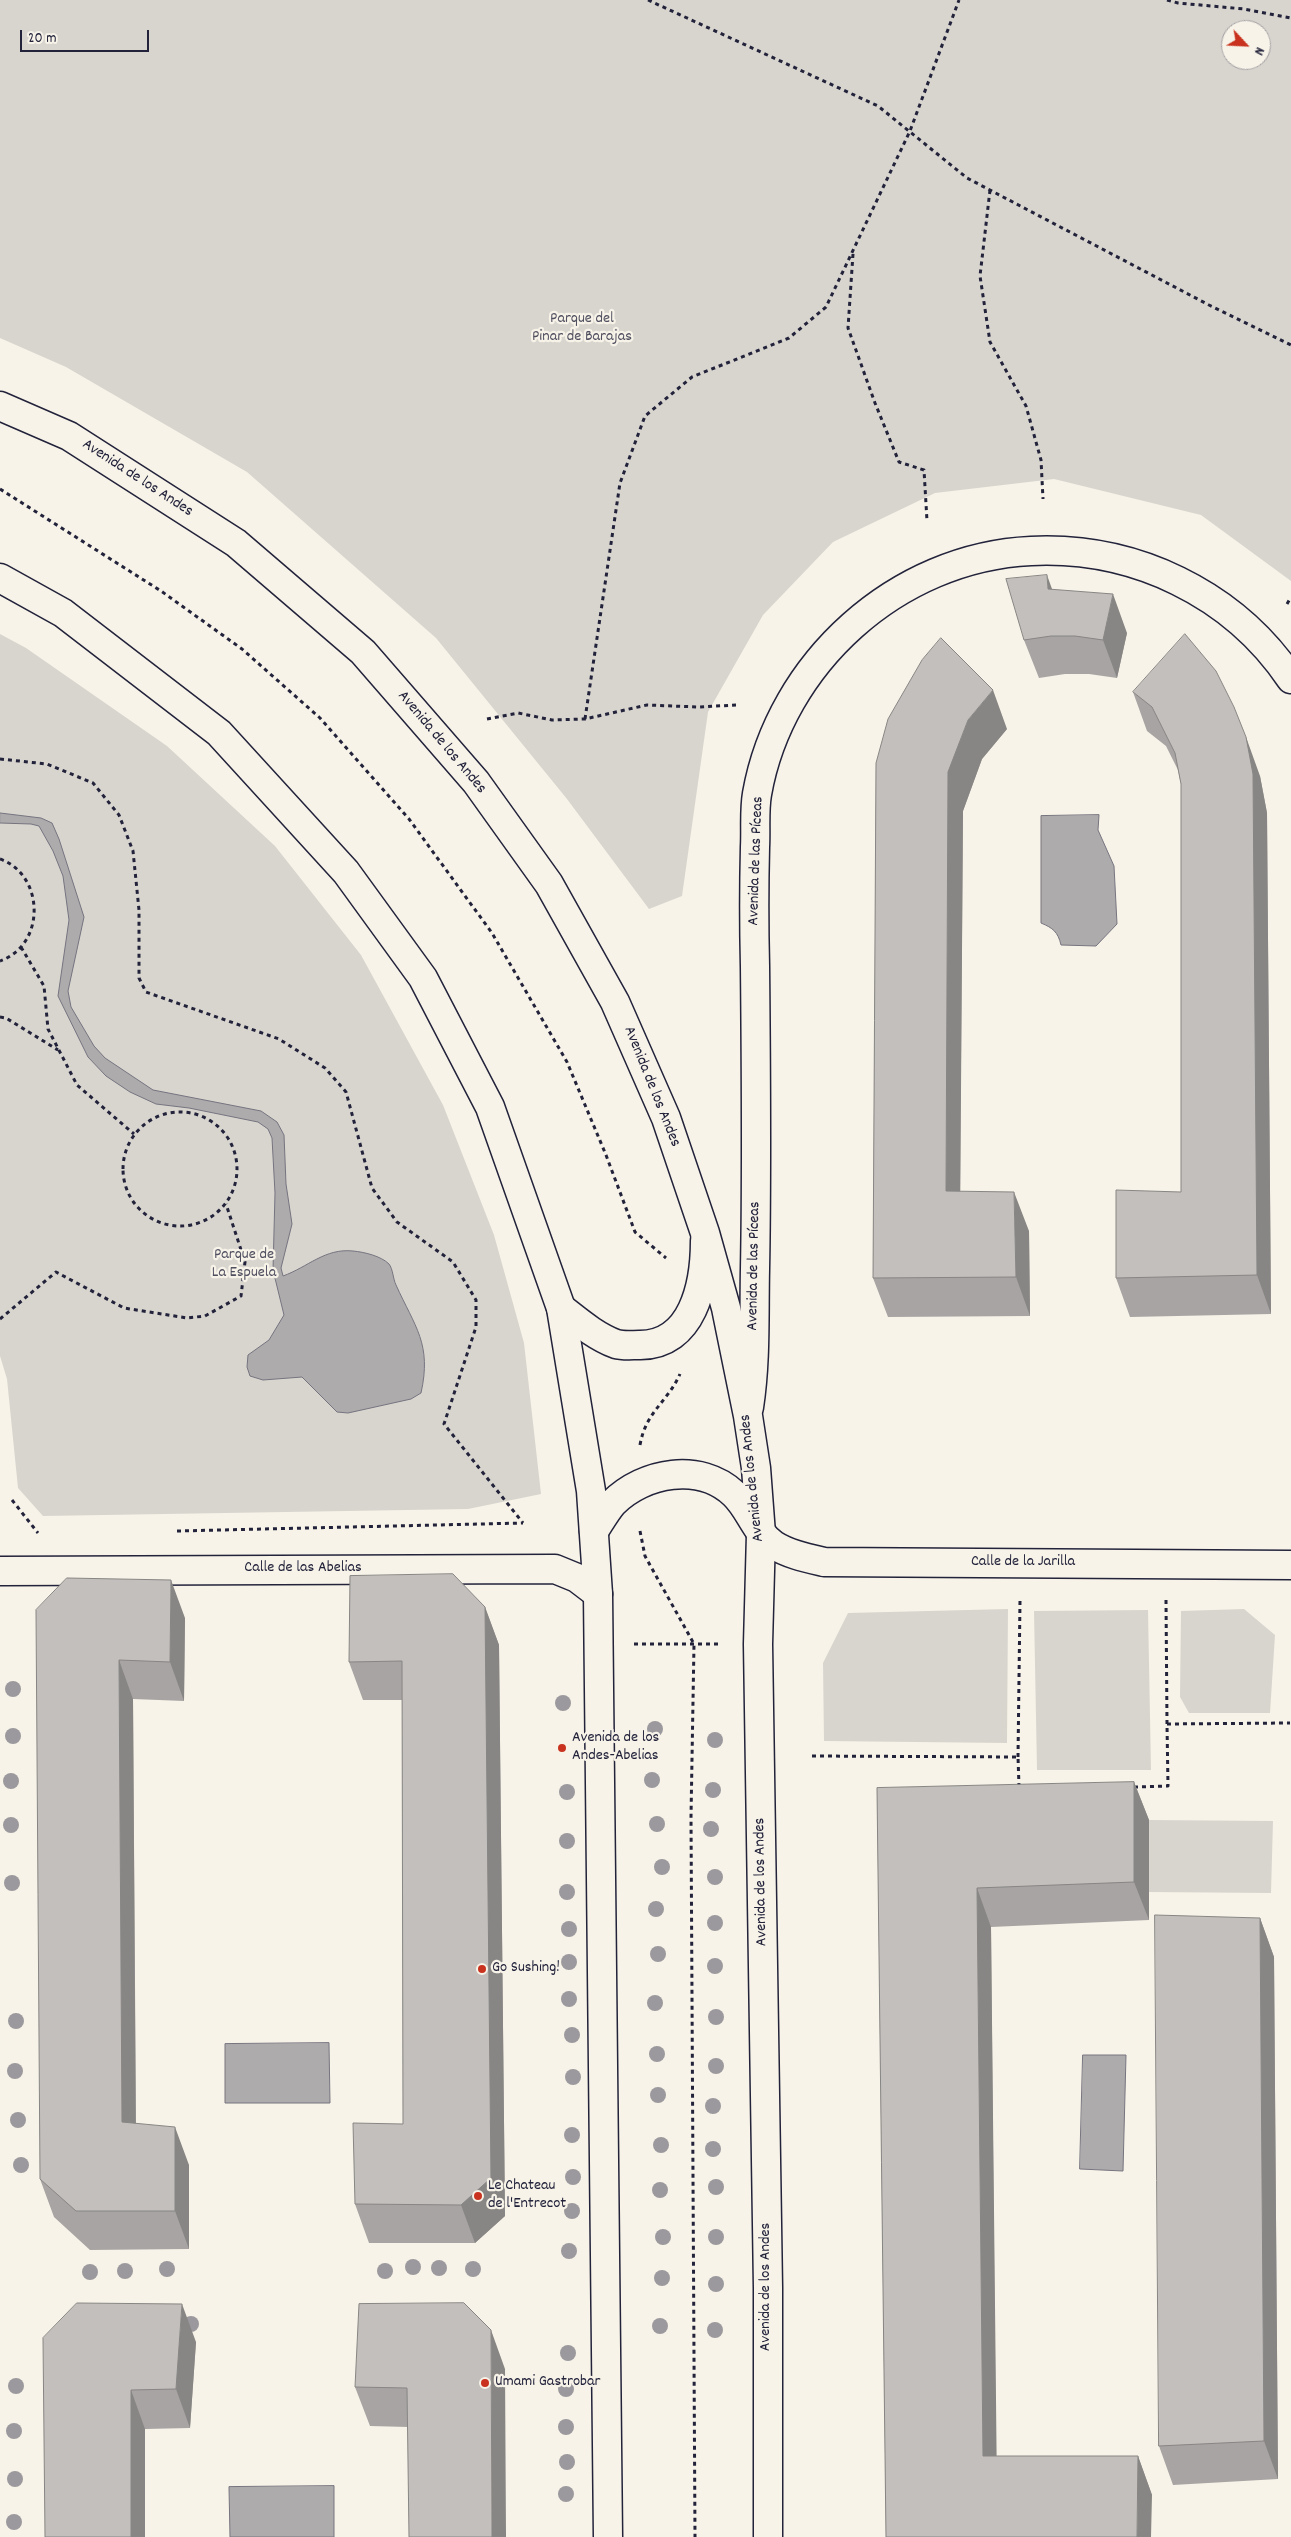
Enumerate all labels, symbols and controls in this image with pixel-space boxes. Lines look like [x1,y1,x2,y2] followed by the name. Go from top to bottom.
[22,20,151,52] scale bar
[1221,20,1271,70] north arrow
[28,28,56,50] text: 20 m
[1248,44,1269,58] text: N
[532,310,632,348] park label: Parque del Pinar de Barajas
[78,436,196,522] street label: Avenida de los Andes
[392,688,490,798] street label: Avenida de los Andes
[745,796,769,926] street label: Avenida de las Píceas
[618,1024,684,1150] street label: Avenida de los Andes
[744,1201,766,1331] street label: Avenida de las Píceas
[212,1246,276,1284] park label: Parque de La Espuela
[737,1413,769,1543] street label: Avenida de los Andes
[971,1553,1075,1573] street label: Calle de la Jarilla
[244,1559,362,1579] street label: Calle de las Abelias
[572,1729,659,1767] place label: Avenida de los Andes-Abelias
[556,1742,568,1754] marker: Avenida de los Andes-Abelias
[751,1818,773,1946] street label: Avenida de los Andes
[492,1959,560,1979] place label: Go Sushing!
[476,1963,488,1975] marker: Go Sushing!
[488,2177,566,2215] place label: Le Chateau de l'Entrecot
[472,2190,484,2202] marker: Le Chateau de l'Entrecot
[757,2223,777,2351] street label: Avenida de los Andes
[495,2373,600,2393] place label: Umami Gastrobar
[479,2377,491,2389] marker: Umami Gastrobar

